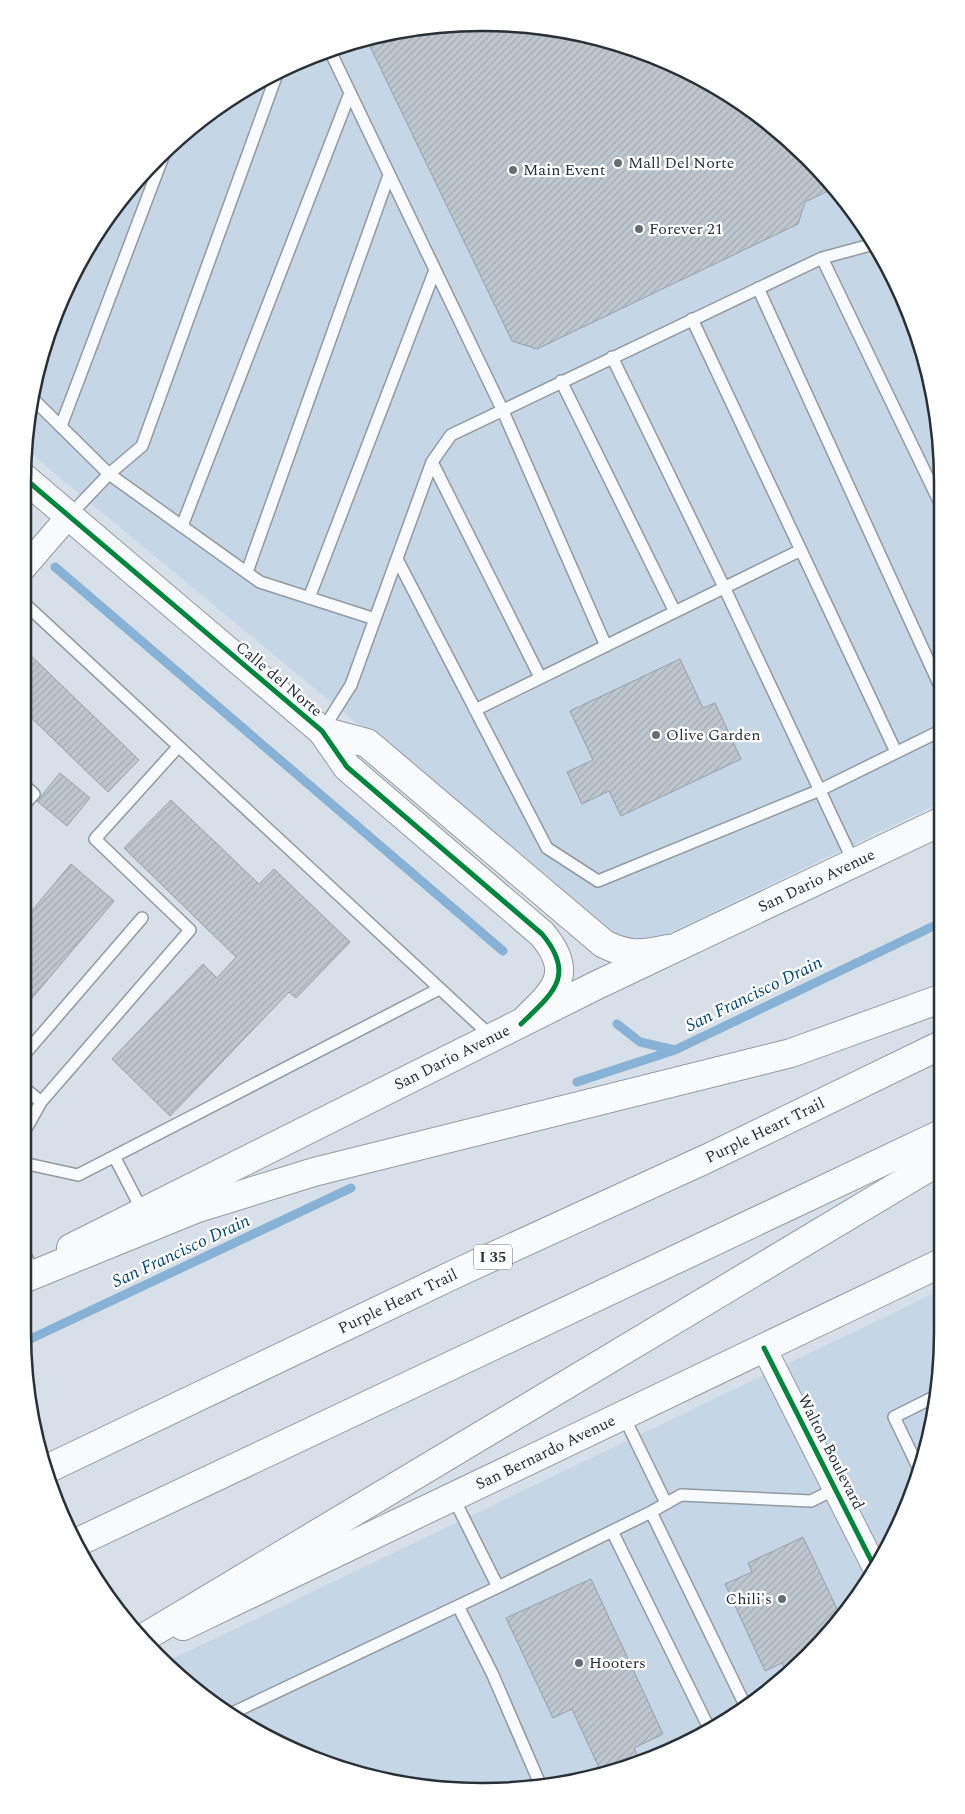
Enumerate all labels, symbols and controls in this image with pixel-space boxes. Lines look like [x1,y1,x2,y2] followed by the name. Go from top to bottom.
[628,151,735,175] place label: Mall Del Norte
[612,157,624,169] marker: Mall Del Norte
[523,158,606,182] place label: Main Event
[507,164,519,176] marker: Main Event
[649,217,723,241] place label: Forever 21
[633,223,645,235] marker: Forever 21
[230,635,328,723] street label: Calle del Norte
[666,723,761,747] place label: Olive Garden
[650,729,662,741] marker: Olive Garden
[754,843,879,919] street label: San Dario Avenue
[681,949,827,1039] water label: San Francisco Drain
[390,1018,514,1097] street label: San Dario Avenue
[701,1091,829,1170] street label: Purple Heart Trail
[108,1207,255,1295] water label: San Francisco Drain
[474,1244,512,1270] road number: I 35
[334,1262,462,1340] street label: Purple Heart Trail
[791,1390,871,1514] street label: Walton Boulevard
[472,1409,620,1496] street label: San Bernardo Avenue
[726,1587,772,1611] place label: Chili's
[776,1593,788,1605] marker: Chili's
[589,1651,646,1675] place label: Hooters
[573,1657,585,1669] marker: Hooters

